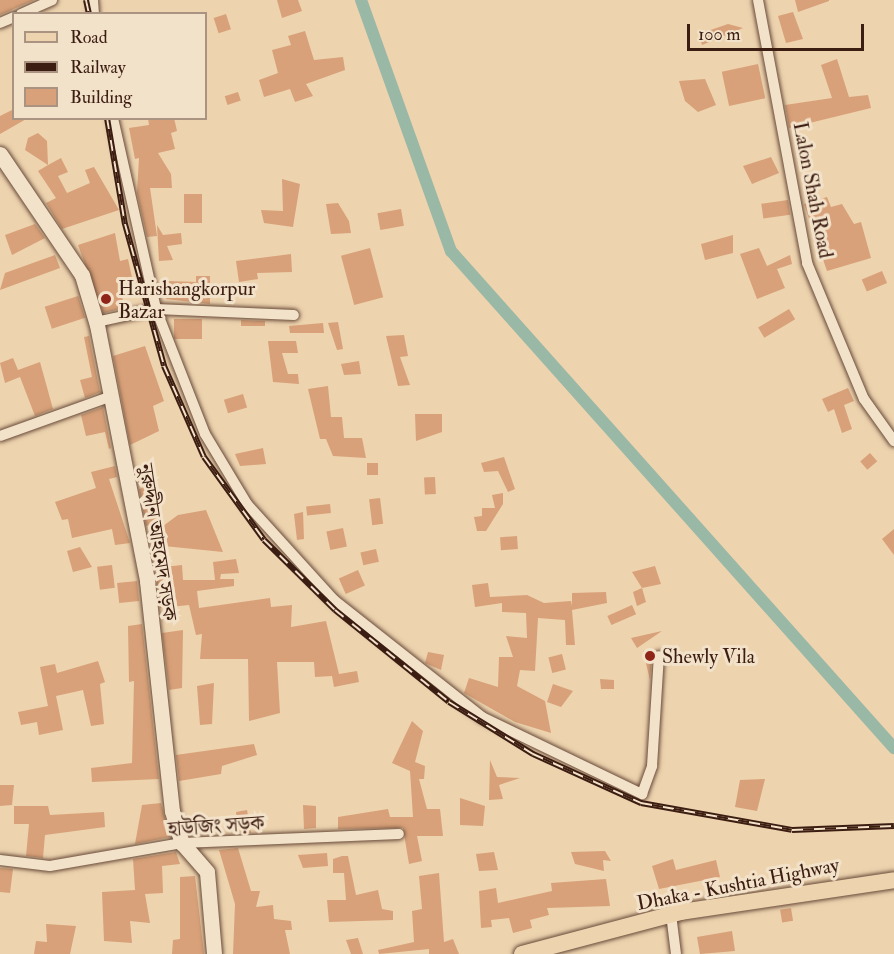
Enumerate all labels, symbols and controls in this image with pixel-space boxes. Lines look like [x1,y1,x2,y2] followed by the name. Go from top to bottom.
[12,12,207,120] legend
[690,12,867,50] scale bar
[698,23,741,46] text: 100 m
[70,26,108,49] text: Road
[70,56,126,79] text: Railway
[70,86,132,109] text: Building
[788,120,838,260] street label: Lalon Shah Road
[118,276,255,323] place label: Harishangkorpur Bazar
[99,292,113,306] marker: Harishangkorpur Bazar
[134,462,182,622] street label: নুরুদ্দীন আহমেদ সড়ক
[662,644,755,668] place label: Shewly Vila
[643,649,657,663] marker: Shewly Vila
[167,811,265,841] street label: হাউজিং সড়ক
[635,853,841,915] street label: Dhaka - Kushtia Highway

